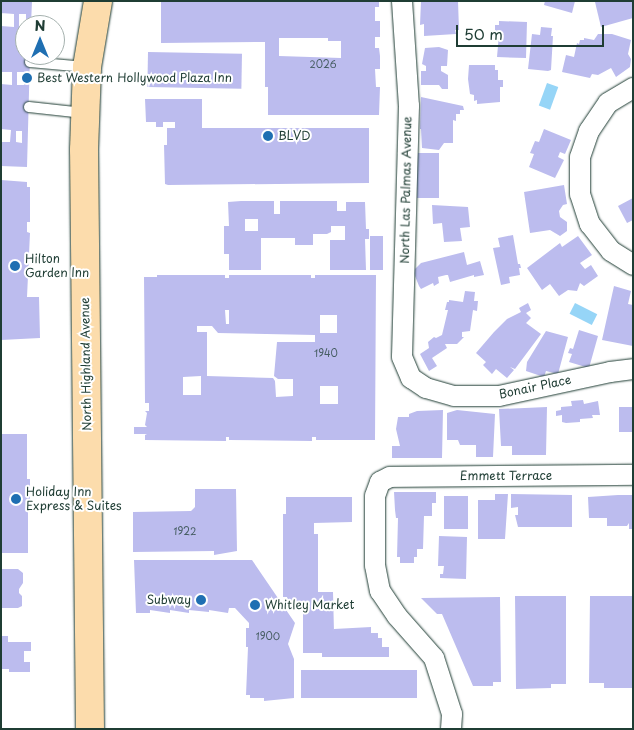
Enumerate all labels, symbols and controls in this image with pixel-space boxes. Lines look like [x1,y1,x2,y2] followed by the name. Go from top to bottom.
[15,15,65,65] north arrow
[34,15,46,36] text: N
[459,15,606,47] scale bar
[464,22,503,45] text: 50 m
[309,58,337,70] house number: 2026
[37,71,233,85] place label: Best Western Hollywood Plaza Inn
[21,72,33,84] marker: Best Western Hollywood Plaza Inn
[398,116,414,264] street label: North Las Palmas Avenue
[278,129,311,143] place label: BLVD
[262,130,274,142] marker: BLVD
[25,252,90,280] place label: Hilton Garden Inn
[9,260,21,272] marker: Hilton Garden Inn
[78,297,94,431] street label: North Highland Avenue
[314,347,338,359] house number: 1940
[498,372,572,402] street label: Bonair Place
[460,469,552,483] street label: Emmett Terrace
[26,485,122,513] place label: Holiday Inn Express & Suites
[10,493,22,505] marker: Holiday Inn Express & Suites
[174,525,196,537] house number: 1922
[146,593,191,607] place label: Subway
[195,594,207,606] marker: Subway
[265,598,355,612] place label: Whitley Market
[249,599,261,611] marker: Whitley Market
[256,630,280,642] house number: 1900

